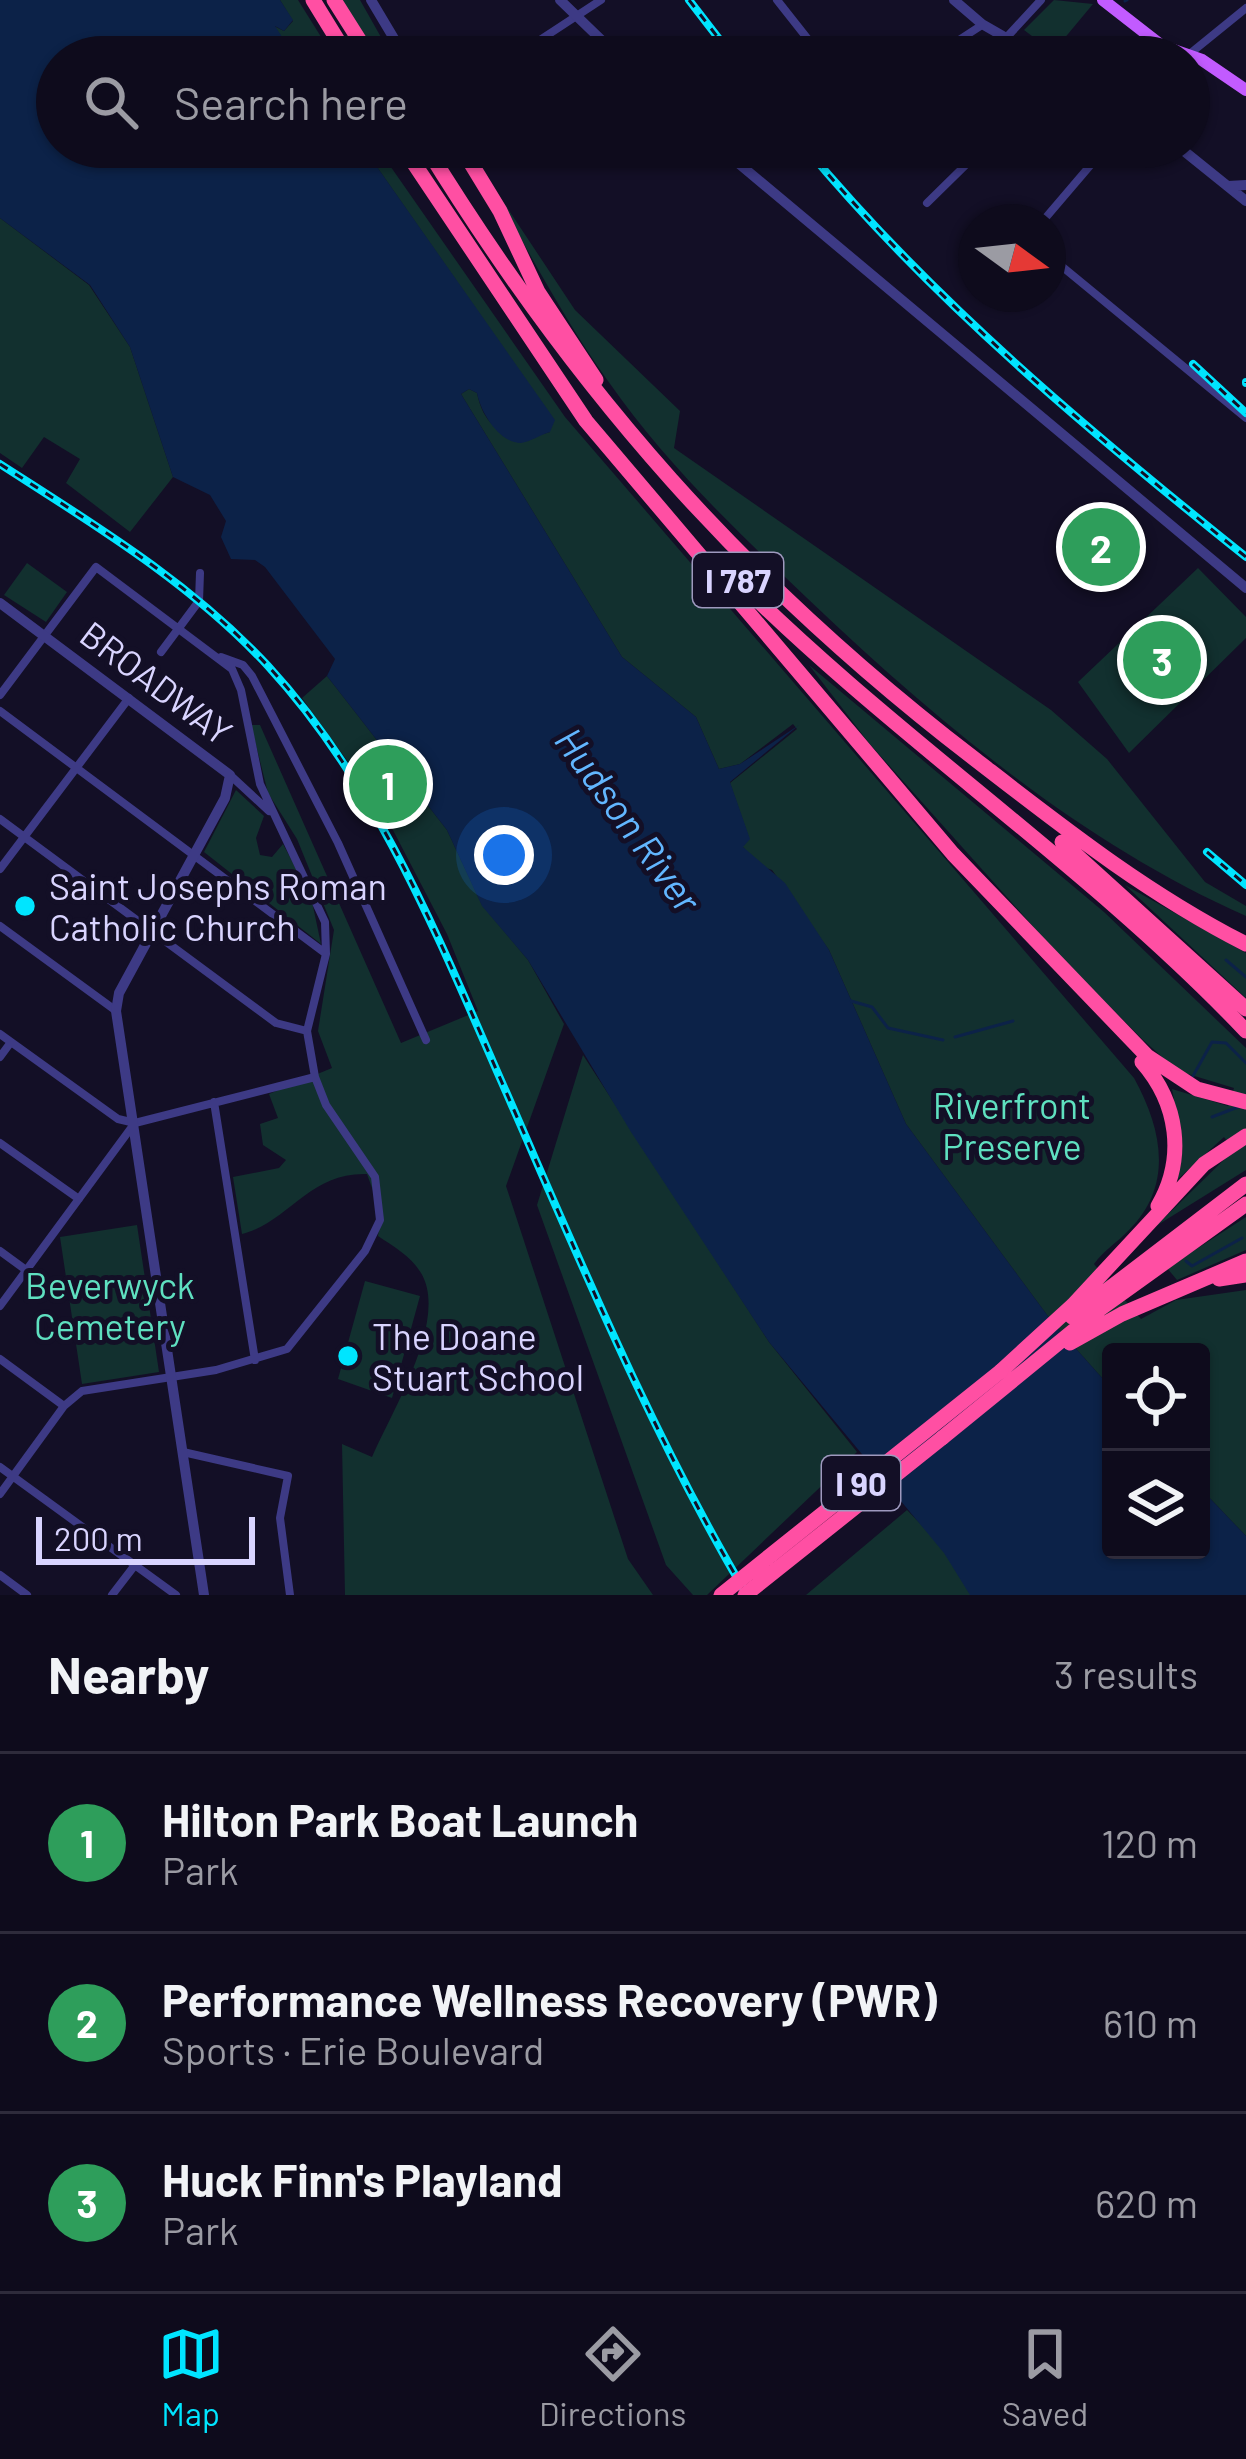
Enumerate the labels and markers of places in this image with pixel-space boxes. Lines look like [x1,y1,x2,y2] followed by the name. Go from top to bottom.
[1062,502,1140,592] pin: 2
[1123,615,1201,705] pin: 3
[349,739,427,829] pin: 1
[49,864,387,948] place label: Saint Josephs Roman Catholic Church
[12,893,38,919] marker: Saint Josephs Roman Catholic Church
[372,1314,584,1398] place label: The Doane Stuart School
[335,1343,361,1369] marker: The Doane Stuart School

